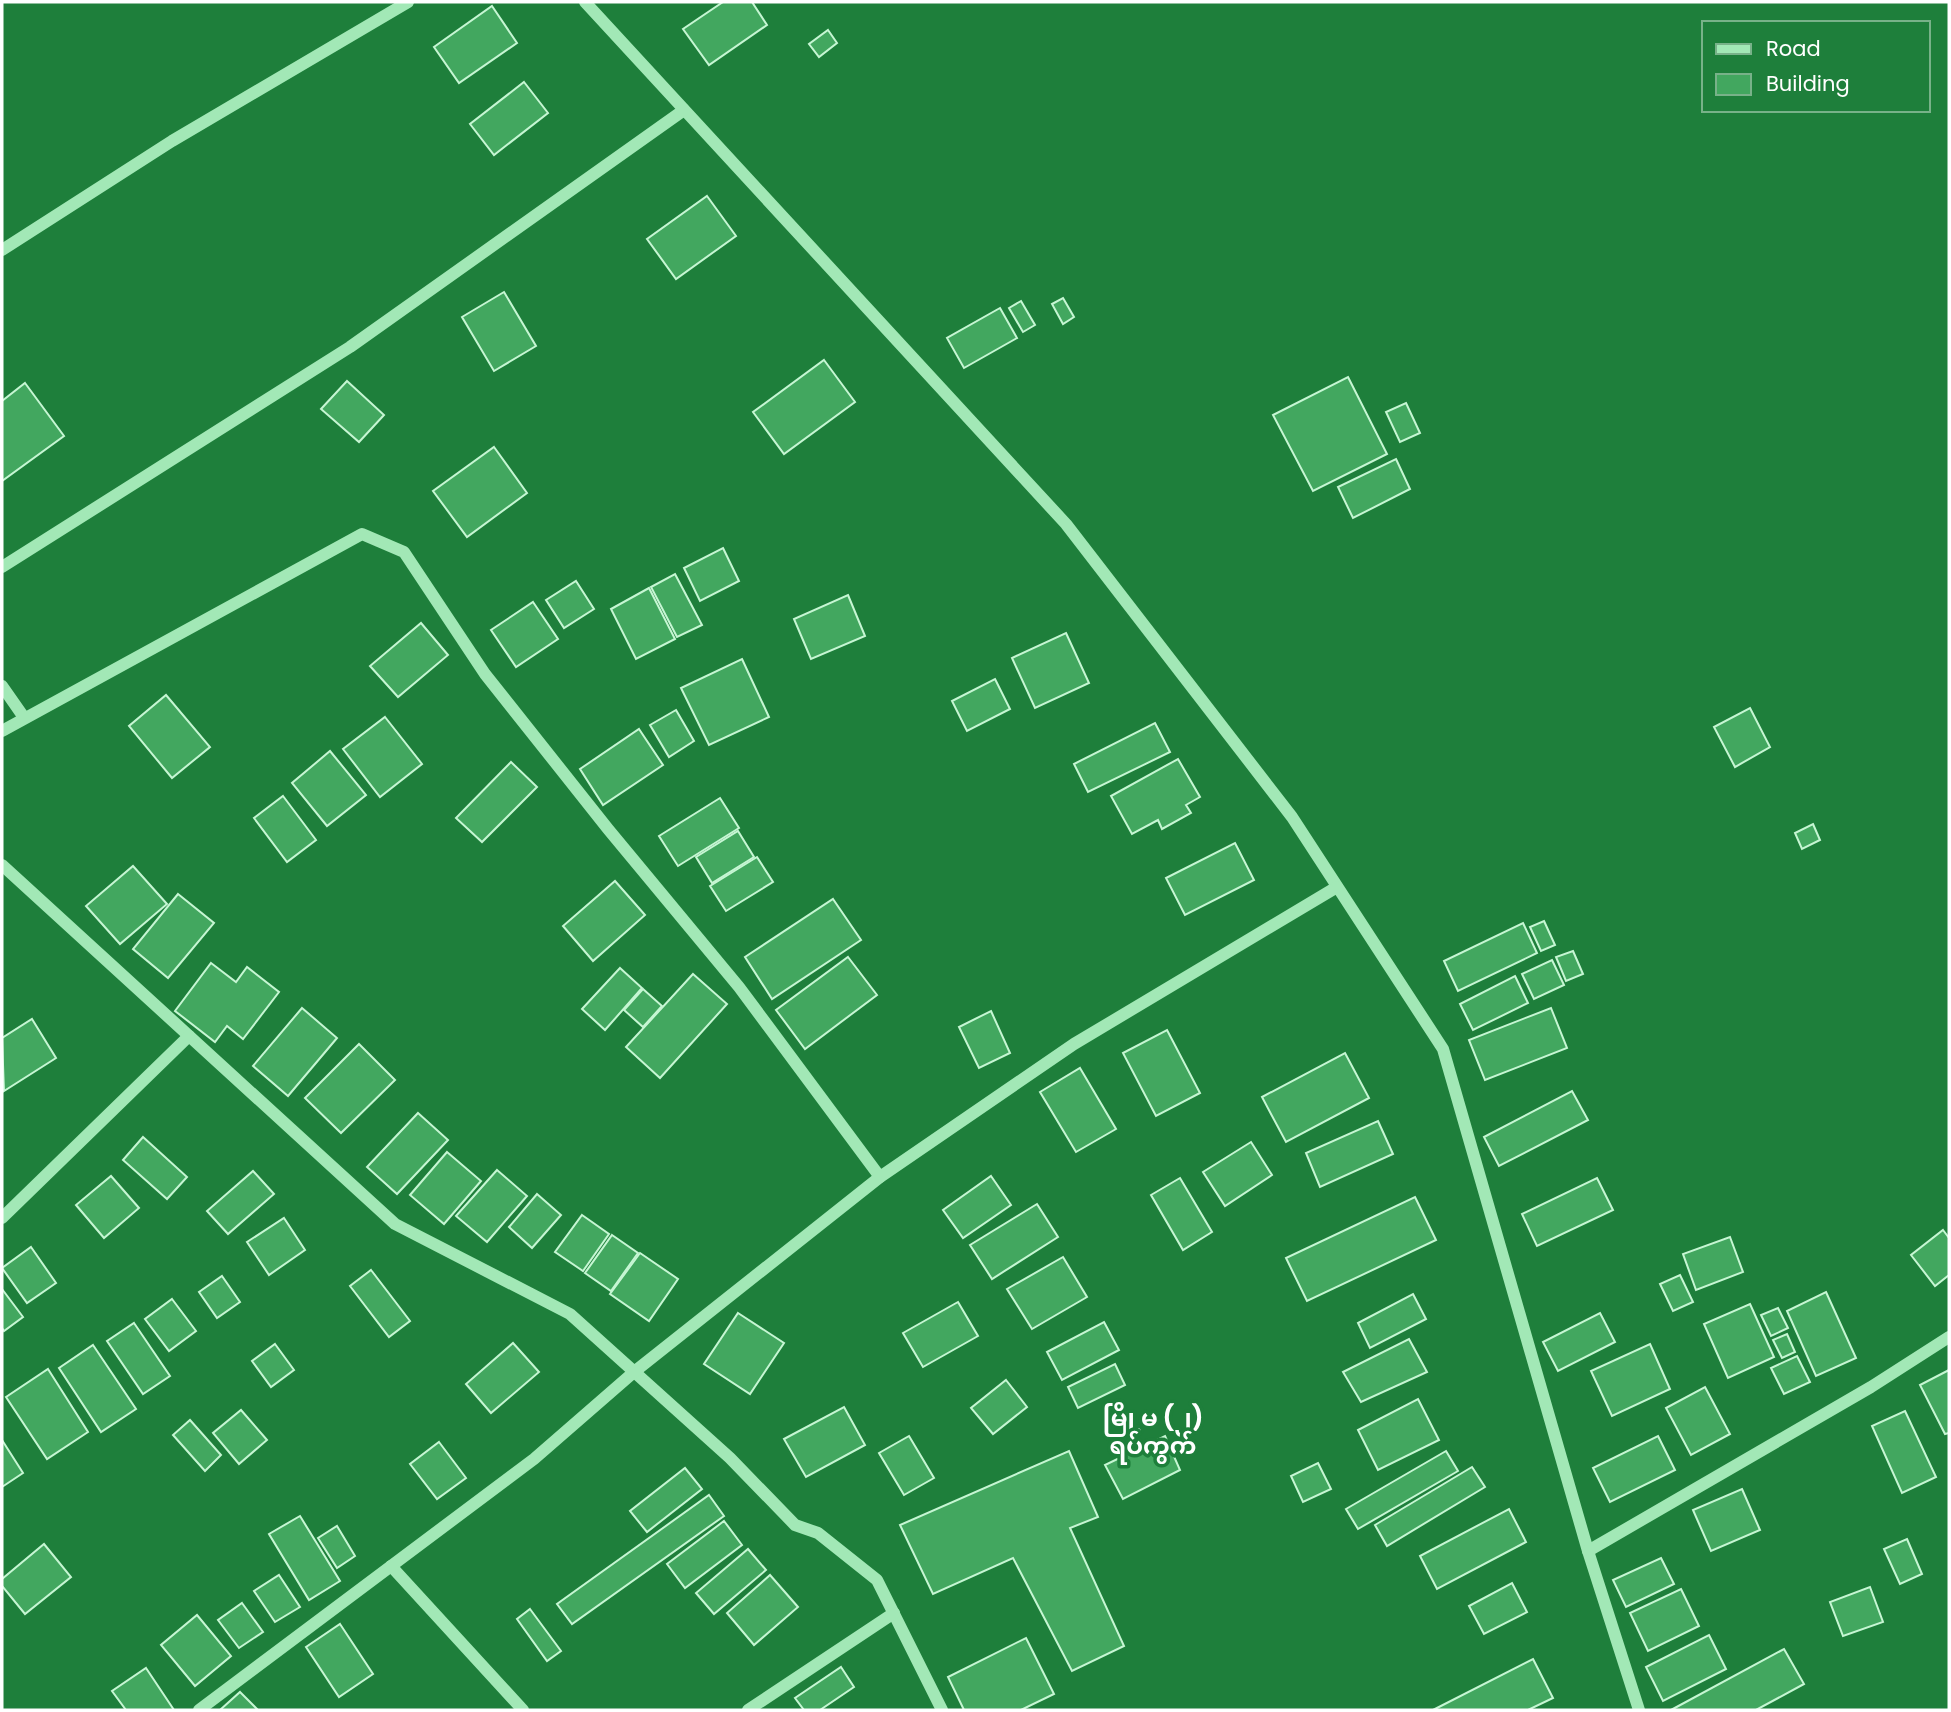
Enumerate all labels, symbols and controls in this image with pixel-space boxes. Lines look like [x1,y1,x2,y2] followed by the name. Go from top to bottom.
[1702,21,1930,112] legend
[1766,34,1821,63] text: Road
[1766,69,1850,98] text: Building
[1103,1401,1203,1465] district label: မြို့မ (၂) ရပ်ကွက်

